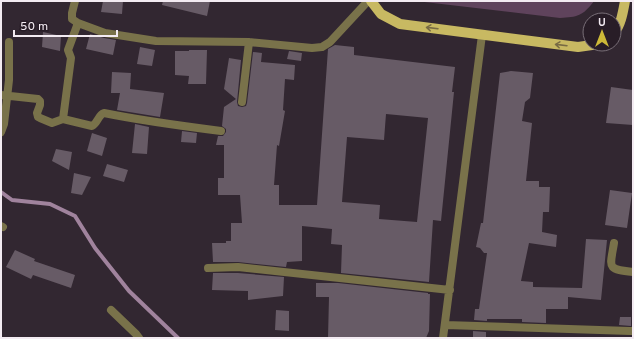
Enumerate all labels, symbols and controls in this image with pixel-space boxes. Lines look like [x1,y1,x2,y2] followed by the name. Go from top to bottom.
[14,12,117,38] scale bar
[582,12,622,52] north arrow
[598,16,606,30] text: U
[20,19,48,35] text: 50 m
[426,24,439,32] one-way arrow
[555,41,568,49] one-way arrow

